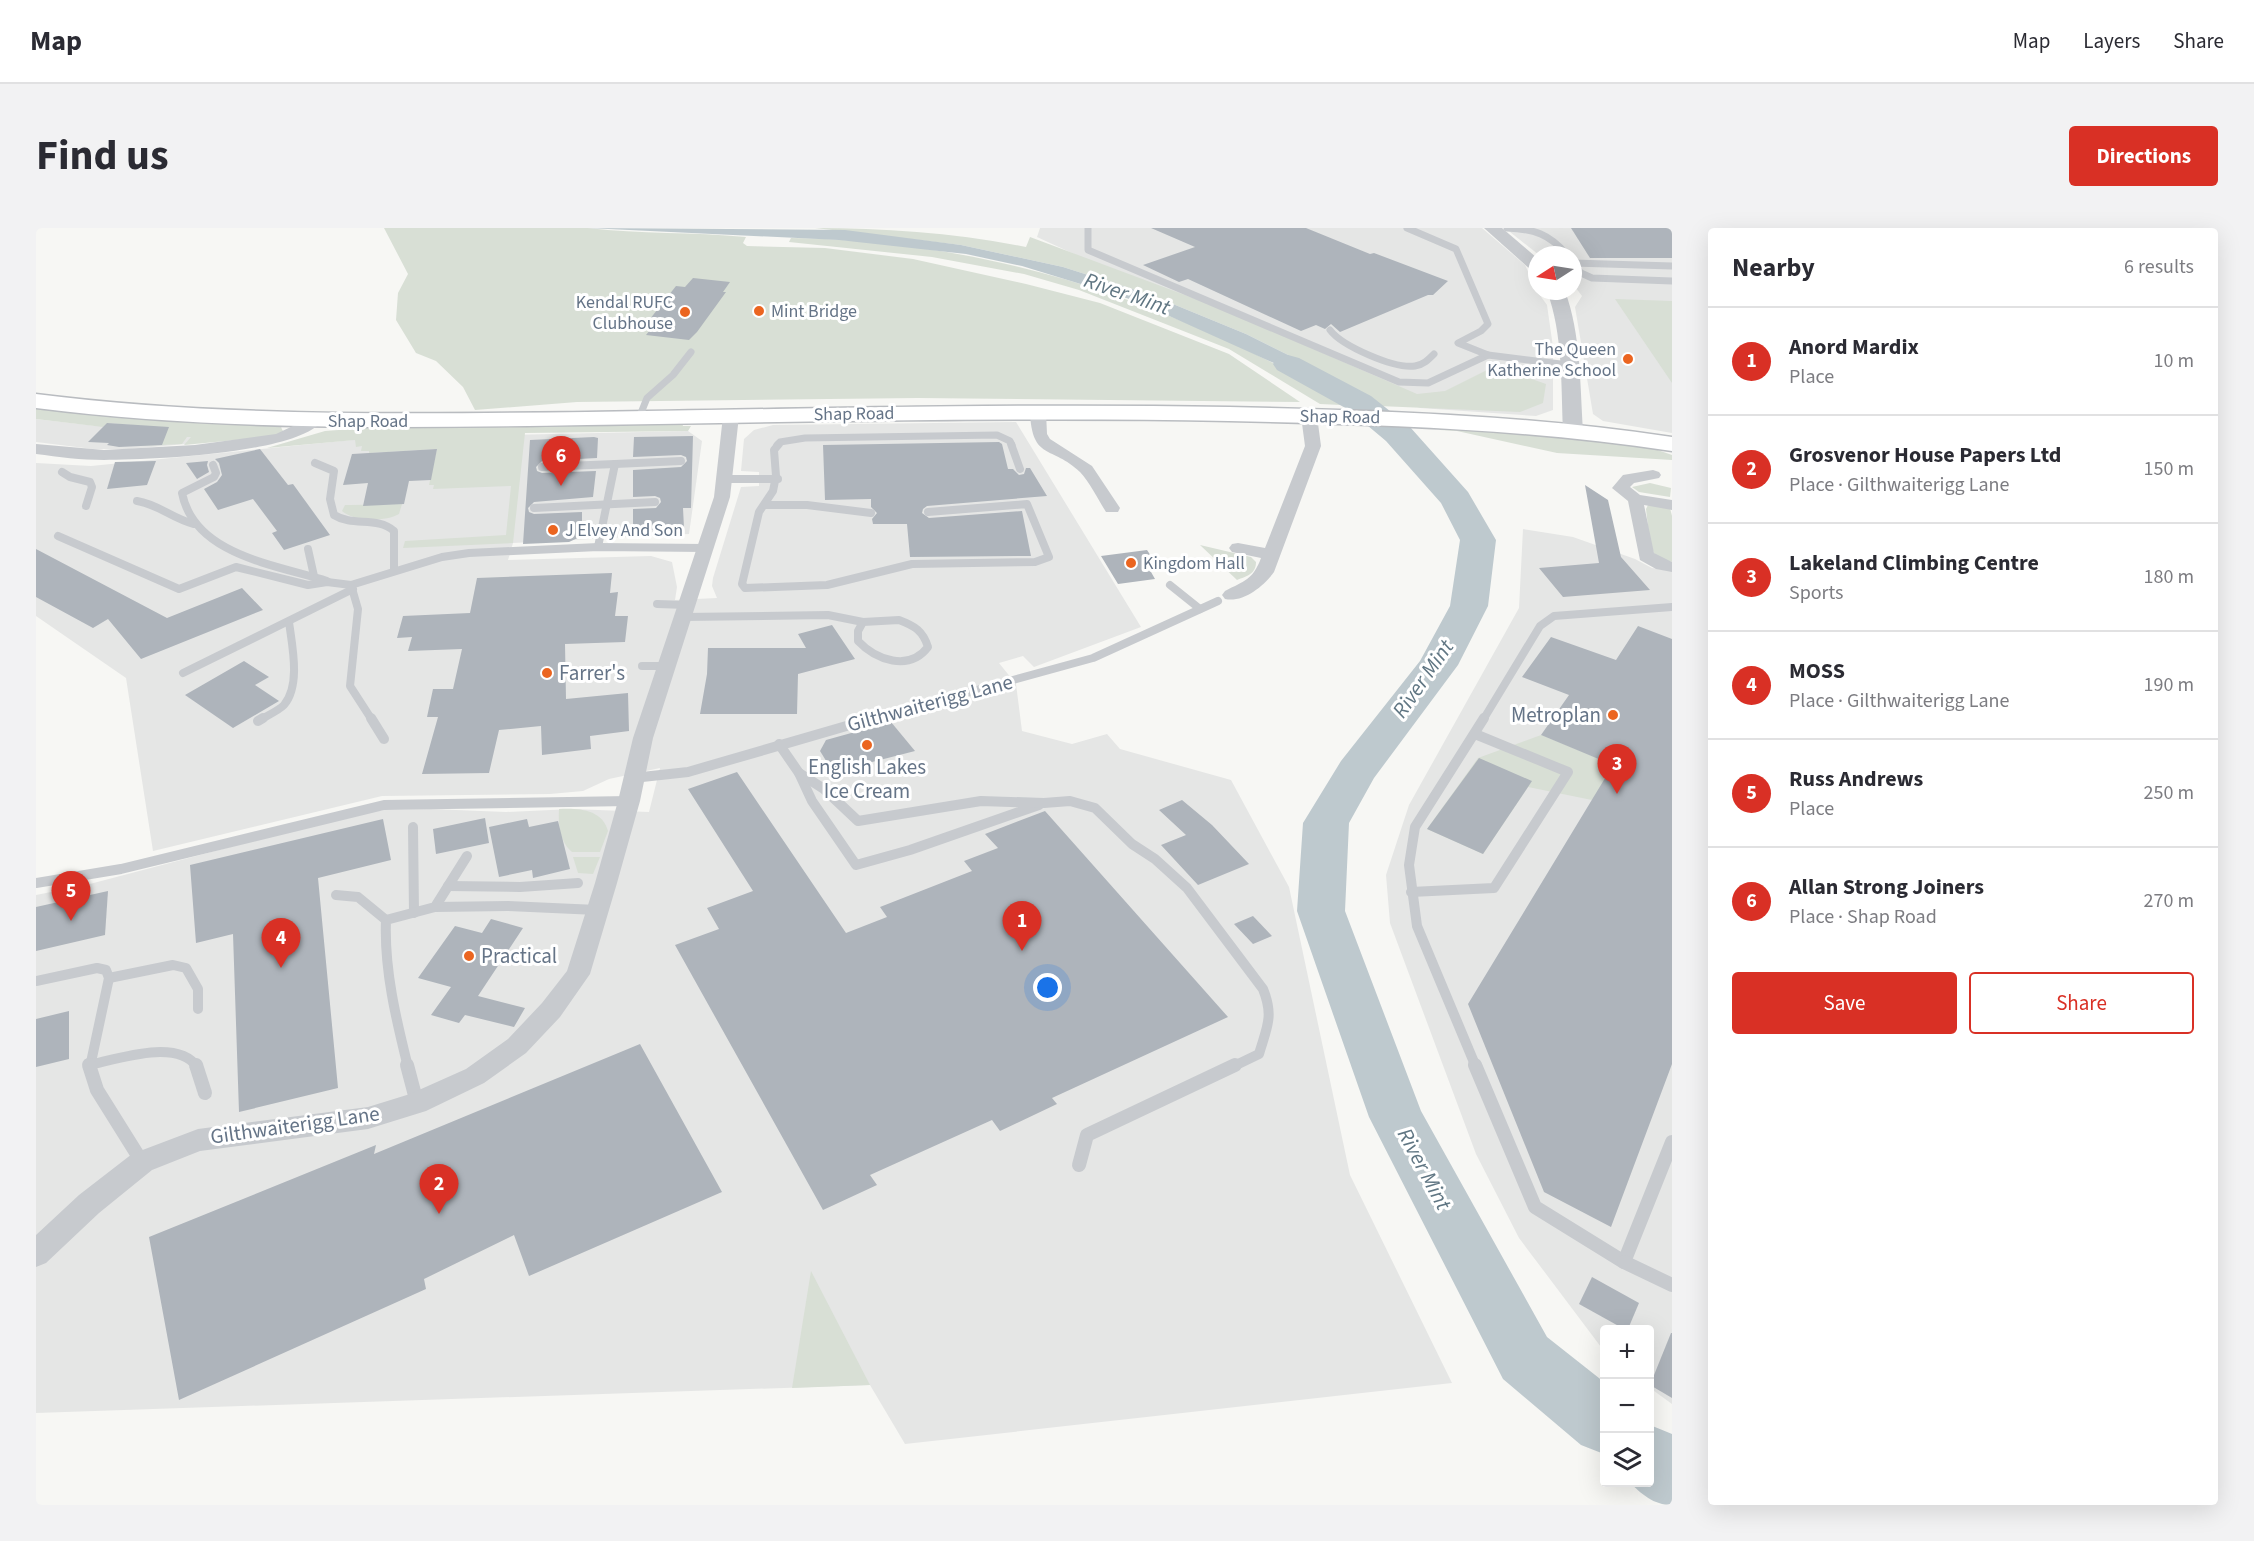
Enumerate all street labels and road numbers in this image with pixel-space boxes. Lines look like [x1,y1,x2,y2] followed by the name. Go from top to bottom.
[813,401,895,427] street label: Shap Road
[1299,404,1381,430] street label: Shap Road
[328,409,408,434] street label: Shap Road
[844,666,1016,740] street label: Gilthwaiterigg Lane
[209,1098,381,1152] street label: Gilthwaiterigg Lane

